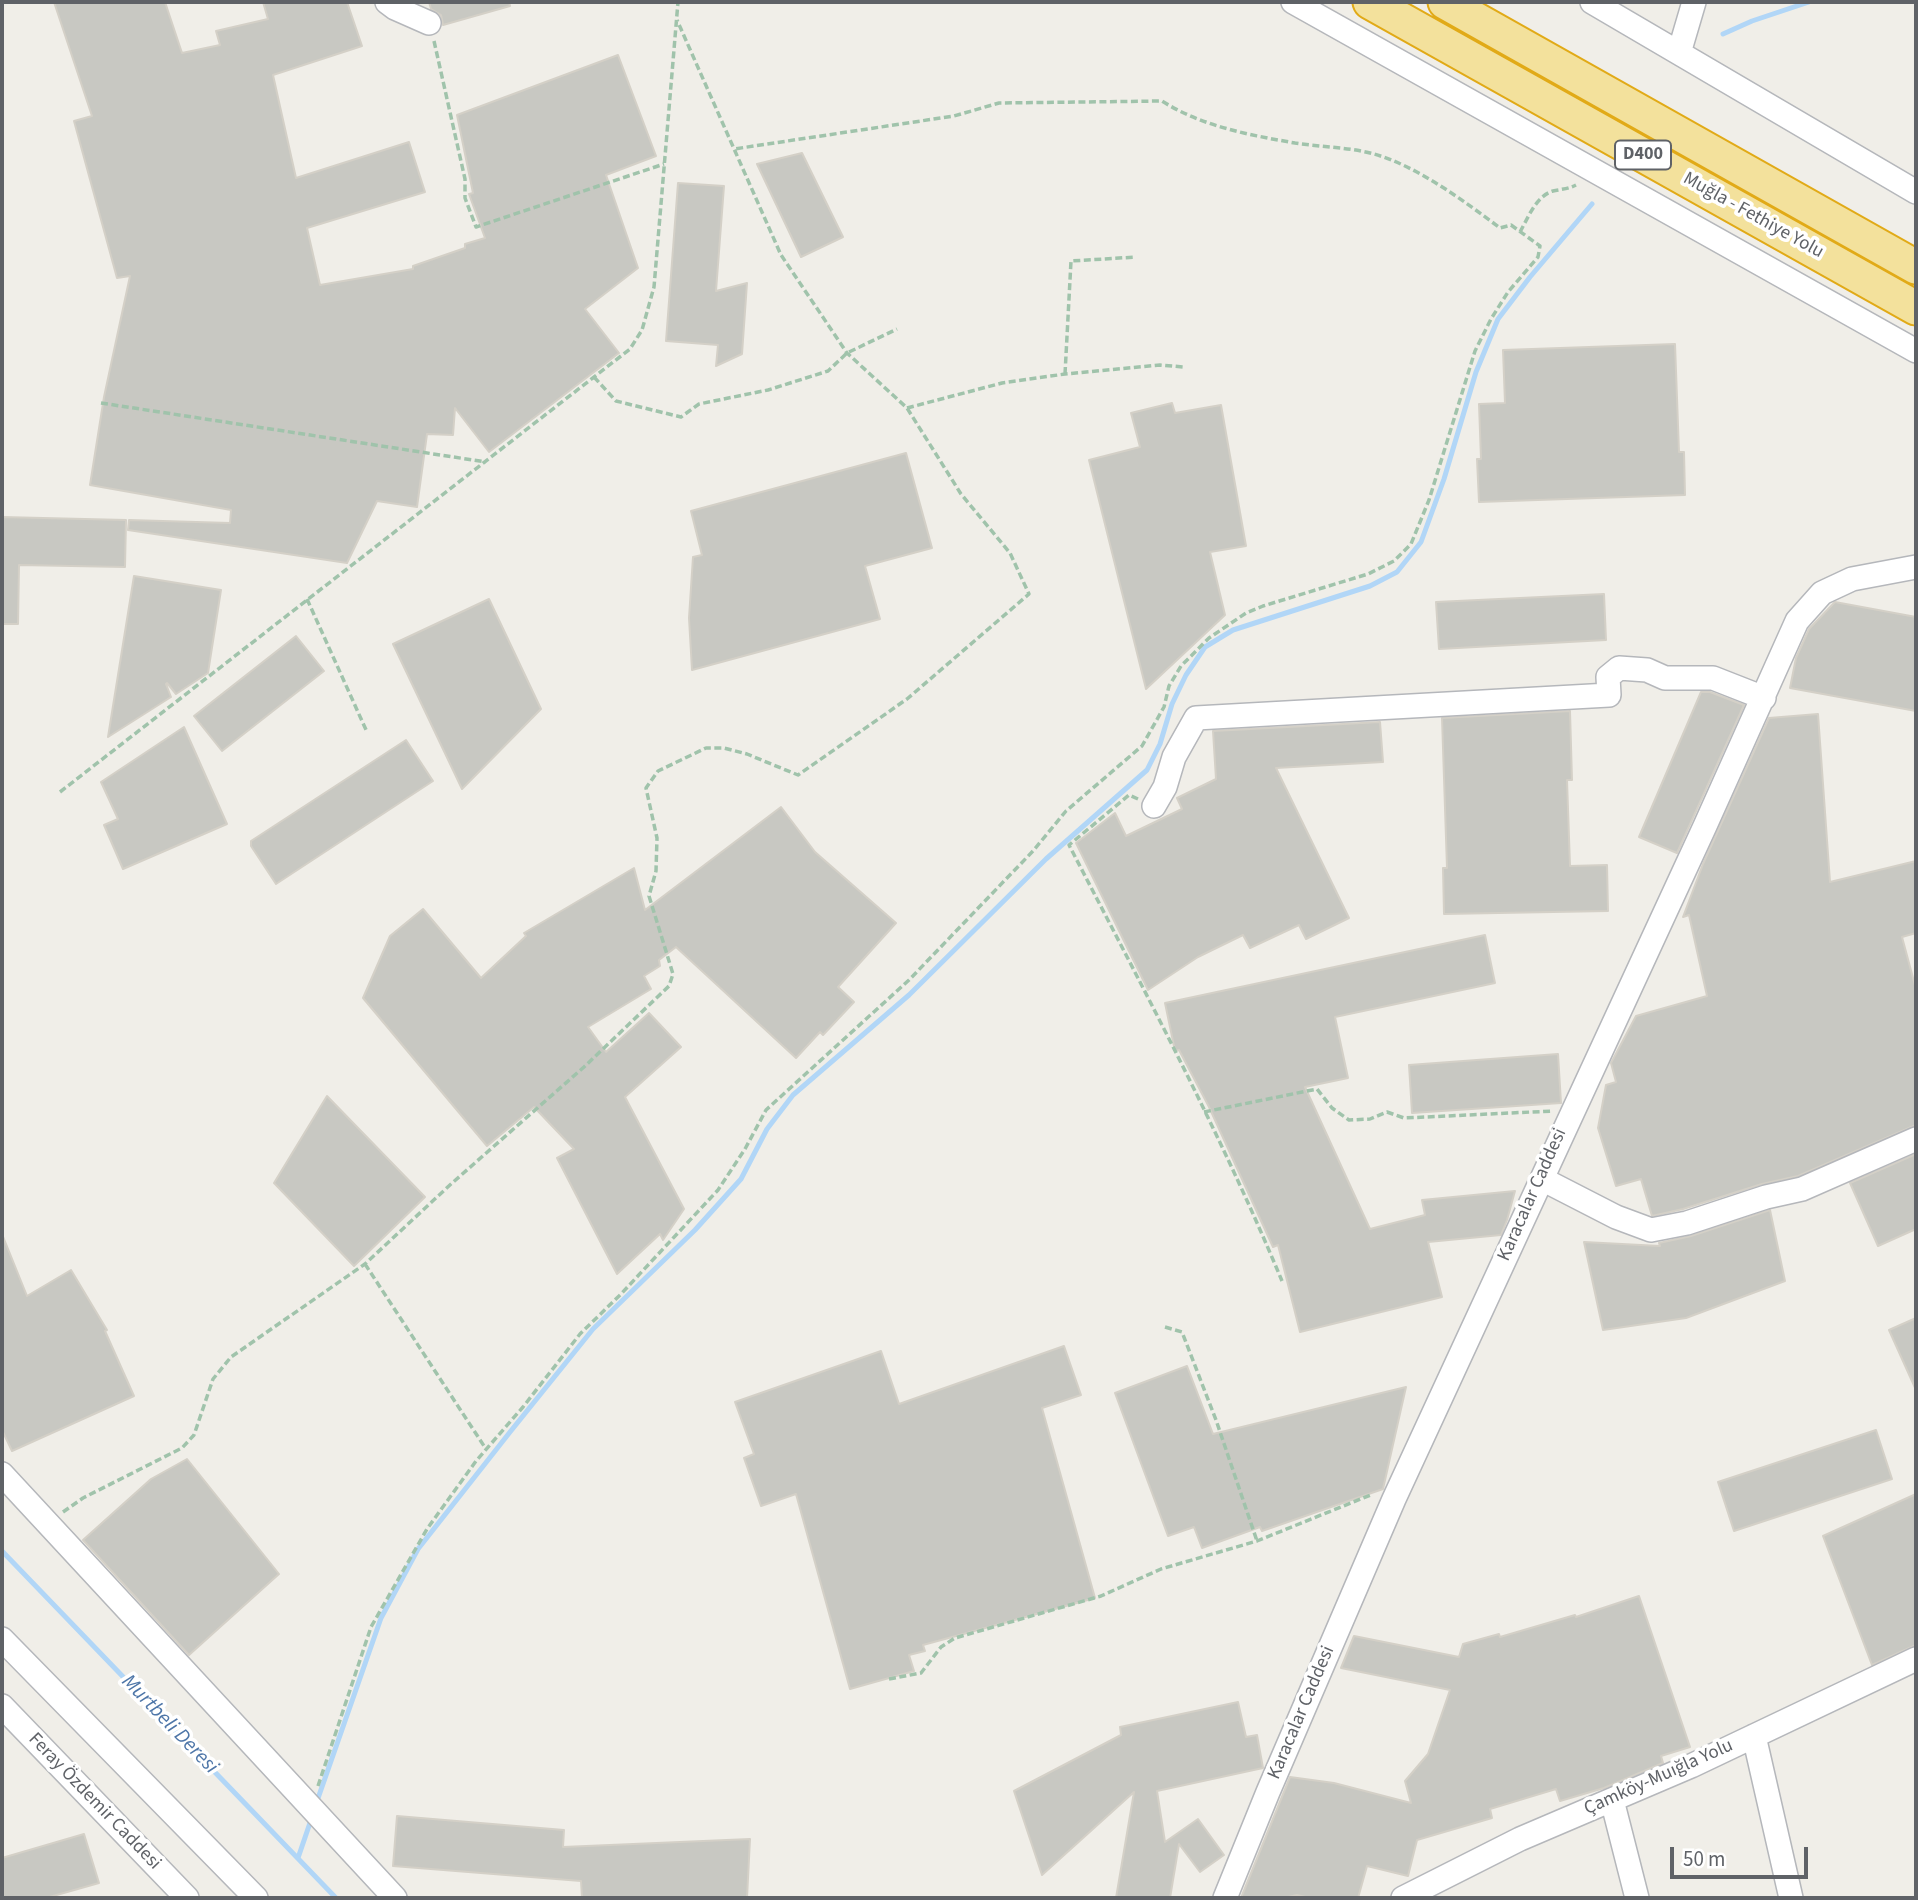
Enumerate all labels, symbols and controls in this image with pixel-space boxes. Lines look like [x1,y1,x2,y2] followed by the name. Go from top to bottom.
[1615,140,1671,170] road number: D400
[1679,168,1827,264] street label: Muğla - Fethiye Yolu
[1494,1125,1572,1265] street label: Karacalar Caddesi
[1264,1643,1340,1783] street label: Karacalar Caddesi
[115,1670,223,1780] water label: Murtbeli Deresi
[23,1729,165,1875] street label: Feray Özdemir Caddesi
[1581,1735,1737,1821] street label: Çamköy-Muığla Yolu
[1673,1834,1811,1878] scale bar
[1683,1844,1725,1874] text: 50 m

